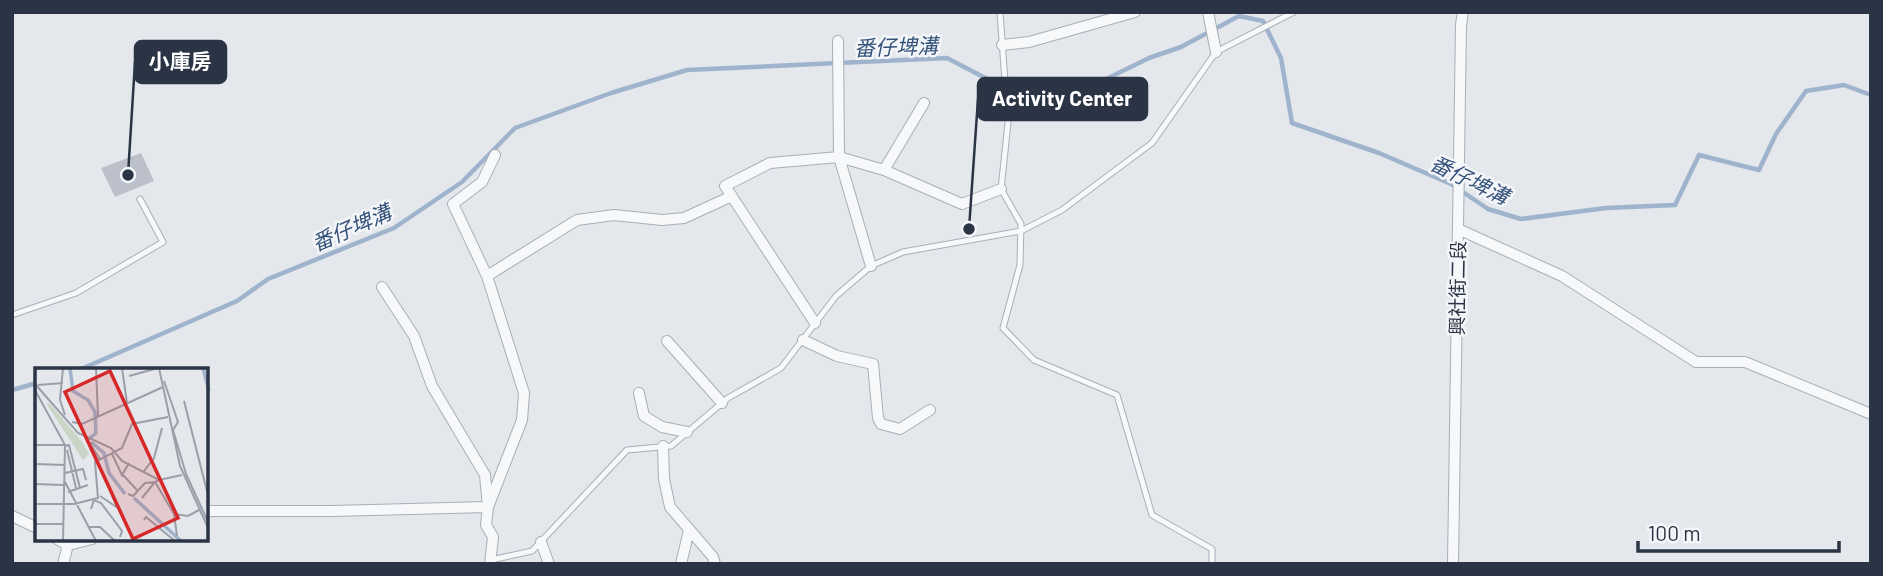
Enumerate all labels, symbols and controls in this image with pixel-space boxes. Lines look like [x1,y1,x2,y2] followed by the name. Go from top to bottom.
[854,32,941,60] water label: 番仔埤溝
[135,41,226,83] callout: 小庫房
[149,48,212,73] text: 小庫房
[978,78,1147,120] callout: Activity Center
[992,85,1132,110] text: Activity Center
[1427,149,1516,210] water label: 番仔埤溝
[308,197,397,256] water label: 番仔埤溝
[1445,240,1469,336] street label: 興社街二段
[35,368,208,541] inset map
[1638,510,1839,554] scale bar
[1648,520,1701,545] text: 100 m

